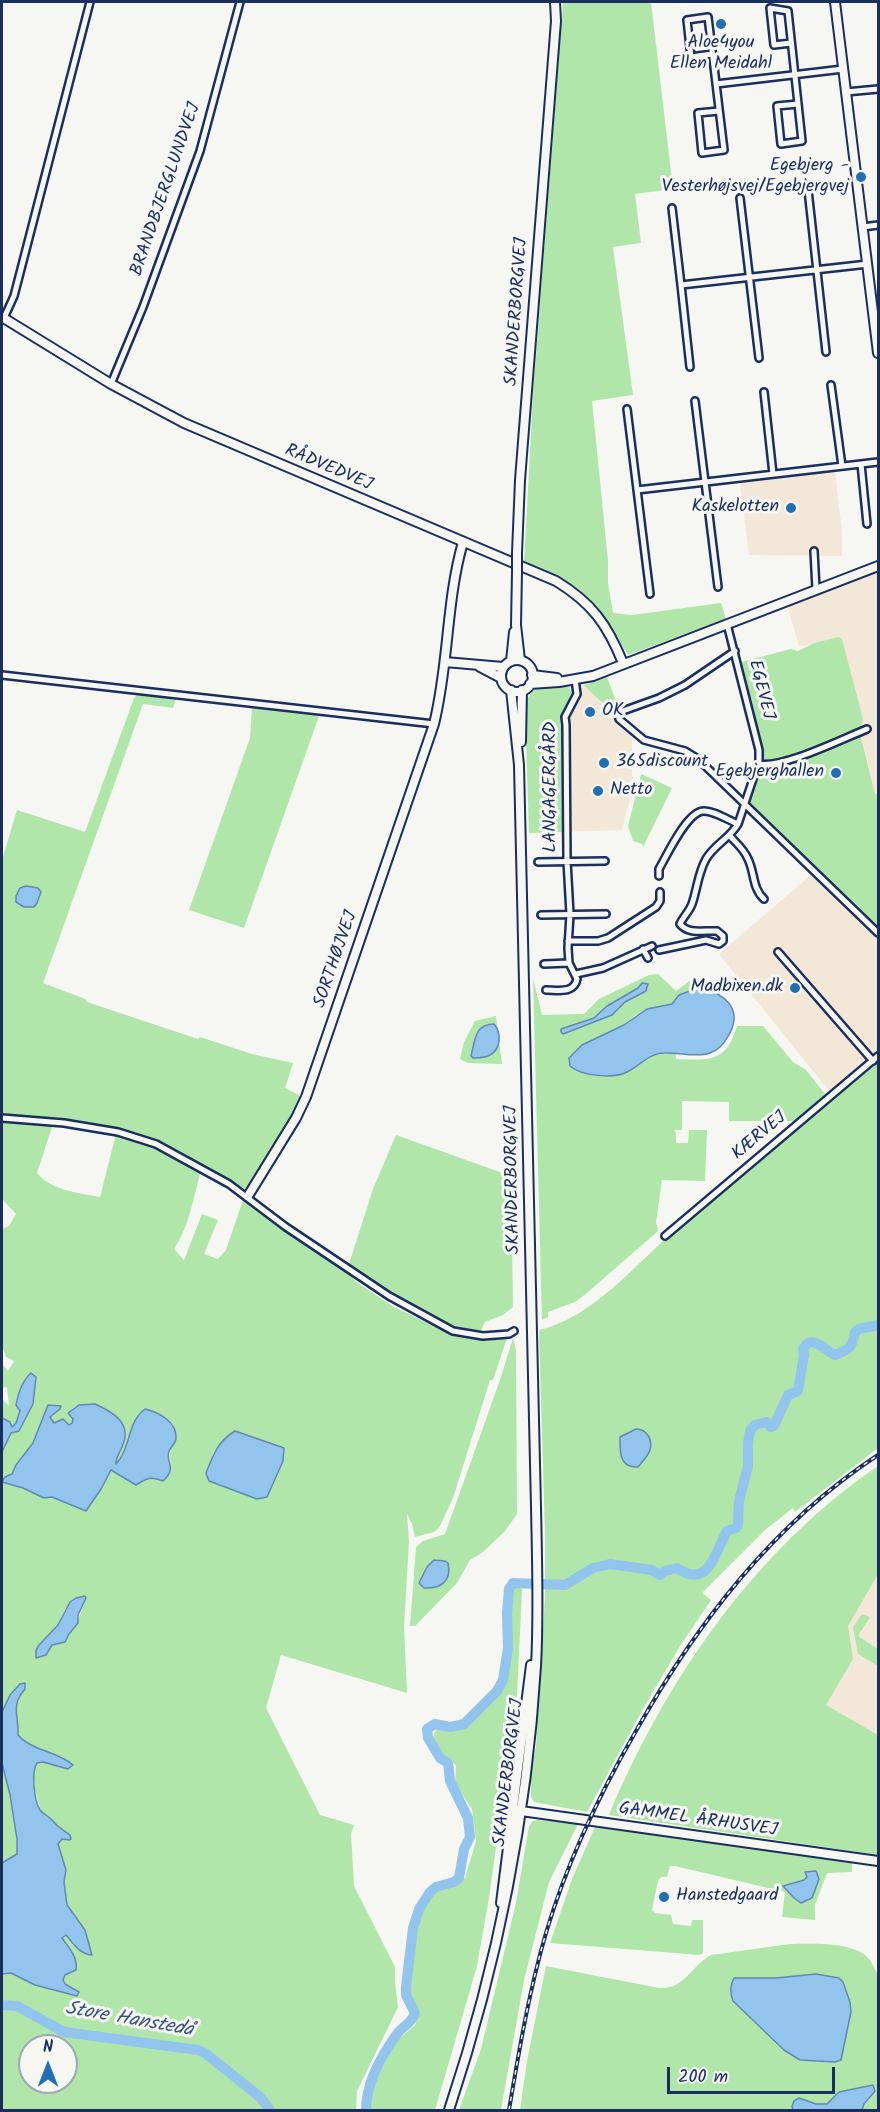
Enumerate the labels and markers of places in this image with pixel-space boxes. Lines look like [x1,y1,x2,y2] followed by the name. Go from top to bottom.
[714,17,728,31] marker: Aloe4you Ellen Meidahl
[670,33,772,76] place label: Aloe4you Ellen Meidahl
[662,156,849,198] place label: Egebjerg - Vesterhøjsvej/Egebjergvej
[854,170,868,184] marker: Egebjerg - Vesterhøjsvej/Egebjergvej
[692,497,779,519] place label: Kaskelotten
[784,501,798,515] marker: Kaskelotten
[602,701,624,723] place label: OK
[583,705,597,719] marker: OK
[616,752,708,774] place label: 365discount
[597,756,611,770] marker: 365discount
[716,762,824,784] place label: Egebjerghallen
[829,766,843,780] marker: Egebjerghallen
[610,780,652,802] place label: Netto
[591,784,605,798] marker: Netto
[691,977,783,999] place label: Madbixen.dk
[788,981,802,995] marker: Madbixen.dk
[676,1886,778,1908] place label: Hanstedgaard
[657,1890,671,1904] marker: Hanstedgaard

